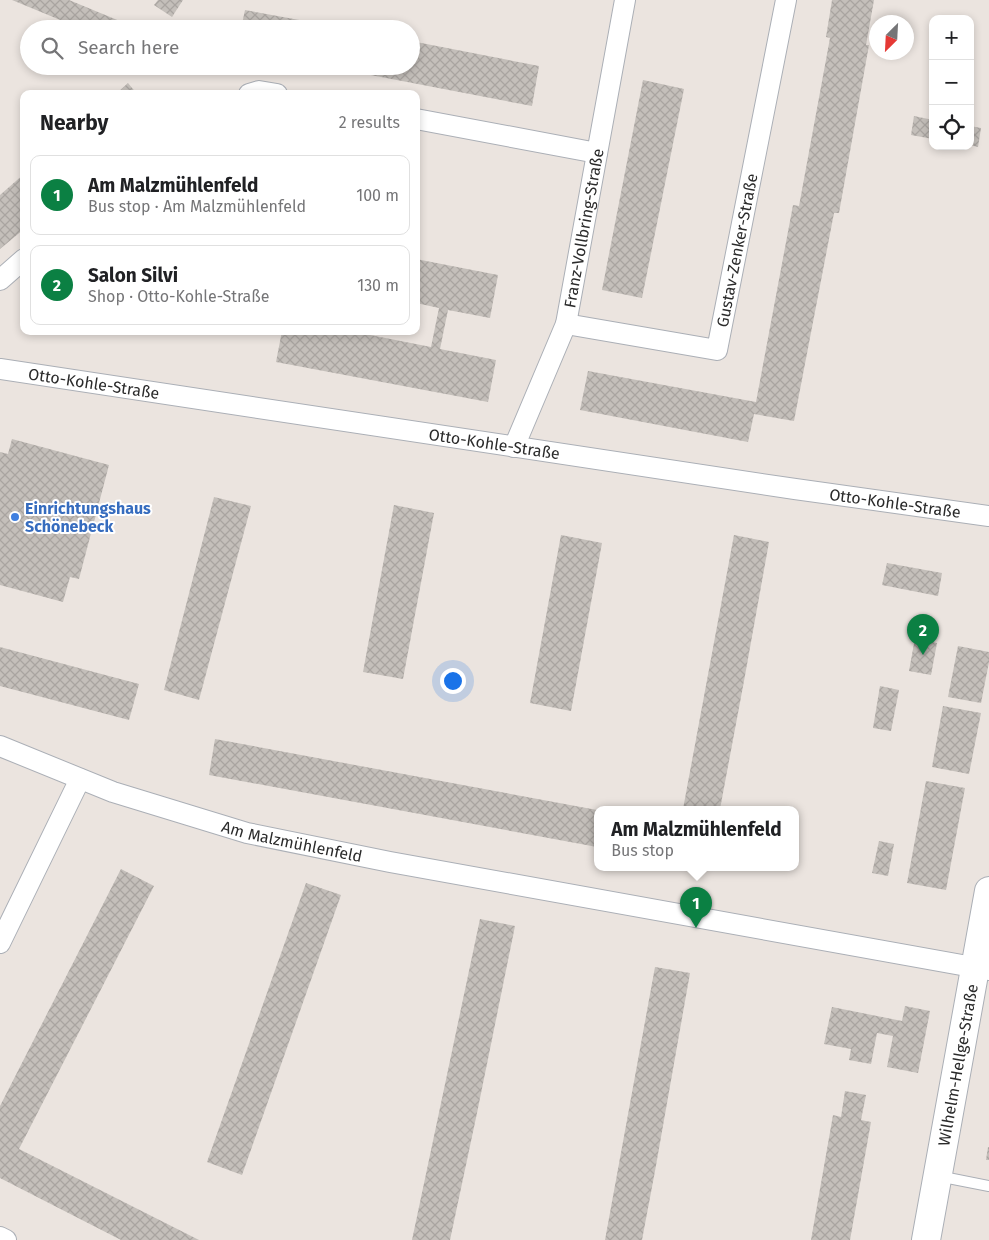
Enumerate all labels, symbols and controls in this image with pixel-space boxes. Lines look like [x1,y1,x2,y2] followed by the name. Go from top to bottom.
[869,15,914,60] north arrow
[929,15,974,150] map controls
[929,15,974,60] button: +
[20,20,420,75] search box
[38,34,66,62] icon: search
[78,36,179,59] text: Search here
[929,60,974,105] button: −
[929,105,974,150] button: locate
[40,110,108,136] text: Nearby
[339,113,400,132] text: 2 results
[560,147,607,309] street label: Franz-Vollbring-Straße
[712,172,761,329] street label: Gustav-Zenker-Straße
[88,174,258,197] text: Am Malzmühlenfeld
[53,186,61,205] text: 1
[356,186,399,205] text: 100 m
[88,197,306,216] text: Bus stop · Am Malzmühlenfeld
[88,264,178,287] text: Salon Silvi
[53,276,61,295] text: 2
[357,276,399,295] text: 130 m
[88,287,270,306] text: Shop · Otto-Kohle-Straße
[27,364,161,402] street label: Otto-Kohle-Straße
[428,424,561,463] street label: Otto-Kohle-Straße
[828,484,962,521] street label: Otto-Kohle-Straße
[25,499,151,536] place label: Einrichtungshaus Schönebeck
[9,511,21,523] marker: Einrichtungshaus Schönebeck
[907,614,939,655] pin: 2
[440,668,466,694] your location
[594,806,799,871] popup
[220,816,364,866] street label: Am Malzmühlenfeld
[611,818,782,841] text: Am Malzmühlenfeld
[611,841,674,860] text: Bus stop
[680,887,712,928] pin: 1
[934,982,982,1147] street label: Wilhelm-Hellge-Straße

